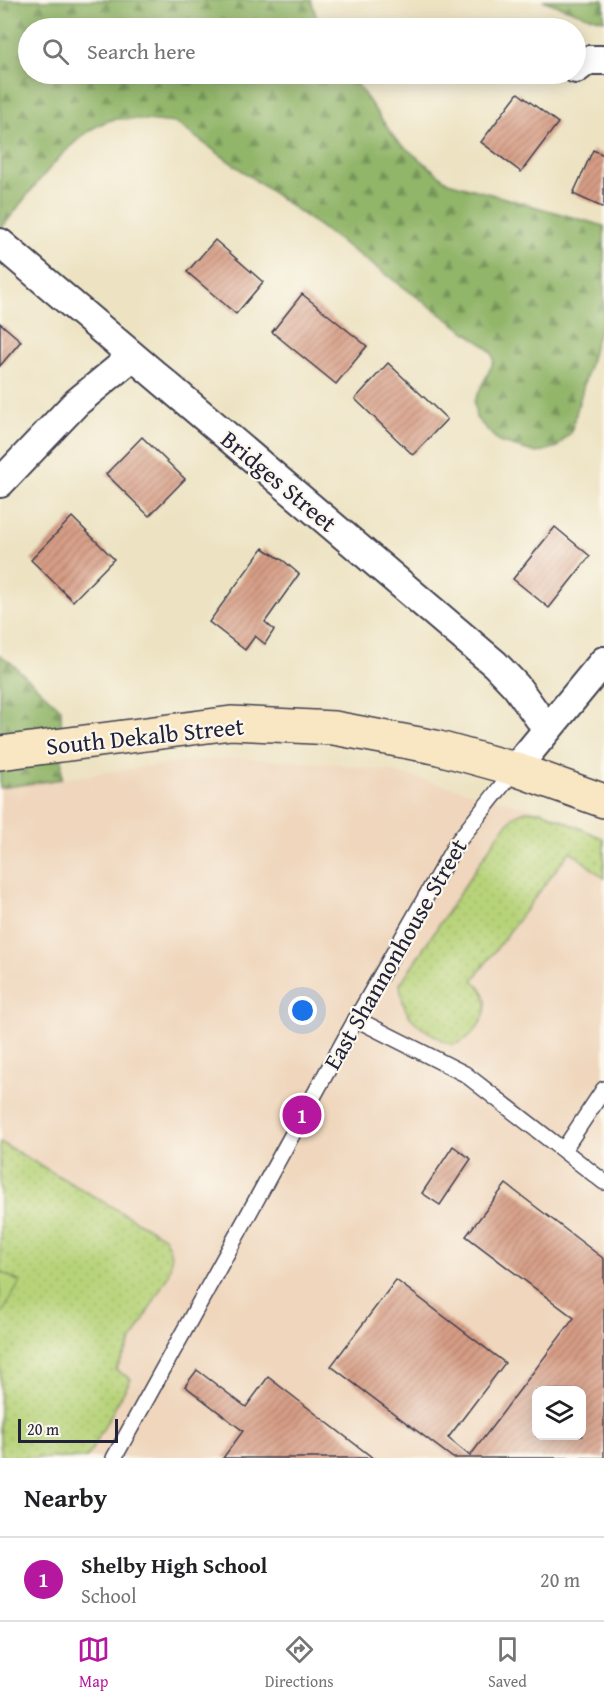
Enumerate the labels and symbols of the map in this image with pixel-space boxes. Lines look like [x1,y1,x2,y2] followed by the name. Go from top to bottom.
[213,422,345,540] street label: Bridges Street
[44,708,246,764] street label: South Dekalb Street
[314,832,476,1076] street label: East Shannonhouse Street
[288,996,317,1025] your location
[282,1092,322,1138] pin: 1
[18,1416,118,1444] scale bar

